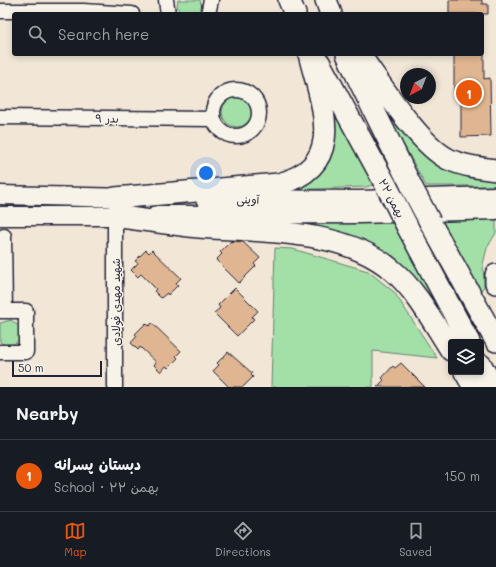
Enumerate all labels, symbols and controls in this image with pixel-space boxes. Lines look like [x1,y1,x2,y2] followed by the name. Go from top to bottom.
[12,12,484,56] search box
[26,23,48,45] icon: search
[58,24,149,44] text: Search here
[400,68,436,104] north arrow
[456,78,482,108] pin: 1
[95,110,119,127] street label: بدر ۹
[196,163,216,183] your location
[375,176,409,221] street label: ۲۲ بهمن
[237,191,261,208] street label: آوینی
[108,258,124,346] street label: شهید مهدی فولادی
[448,339,484,375] map controls
[448,339,484,375] button: layers
[12,359,102,378] scale bar
[18,360,44,375] text: 50 m
[16,402,78,424] text: Nearby
[54,454,141,474] text: دبستان پسرانه
[26,467,32,484] text: 1
[444,467,480,484] text: 150 m
[54,478,159,495] text: School · ۲۲ بهمن
[64,520,87,559] tab: Map
[215,520,271,559] tab: Directions
[399,520,432,559] tab: Saved

